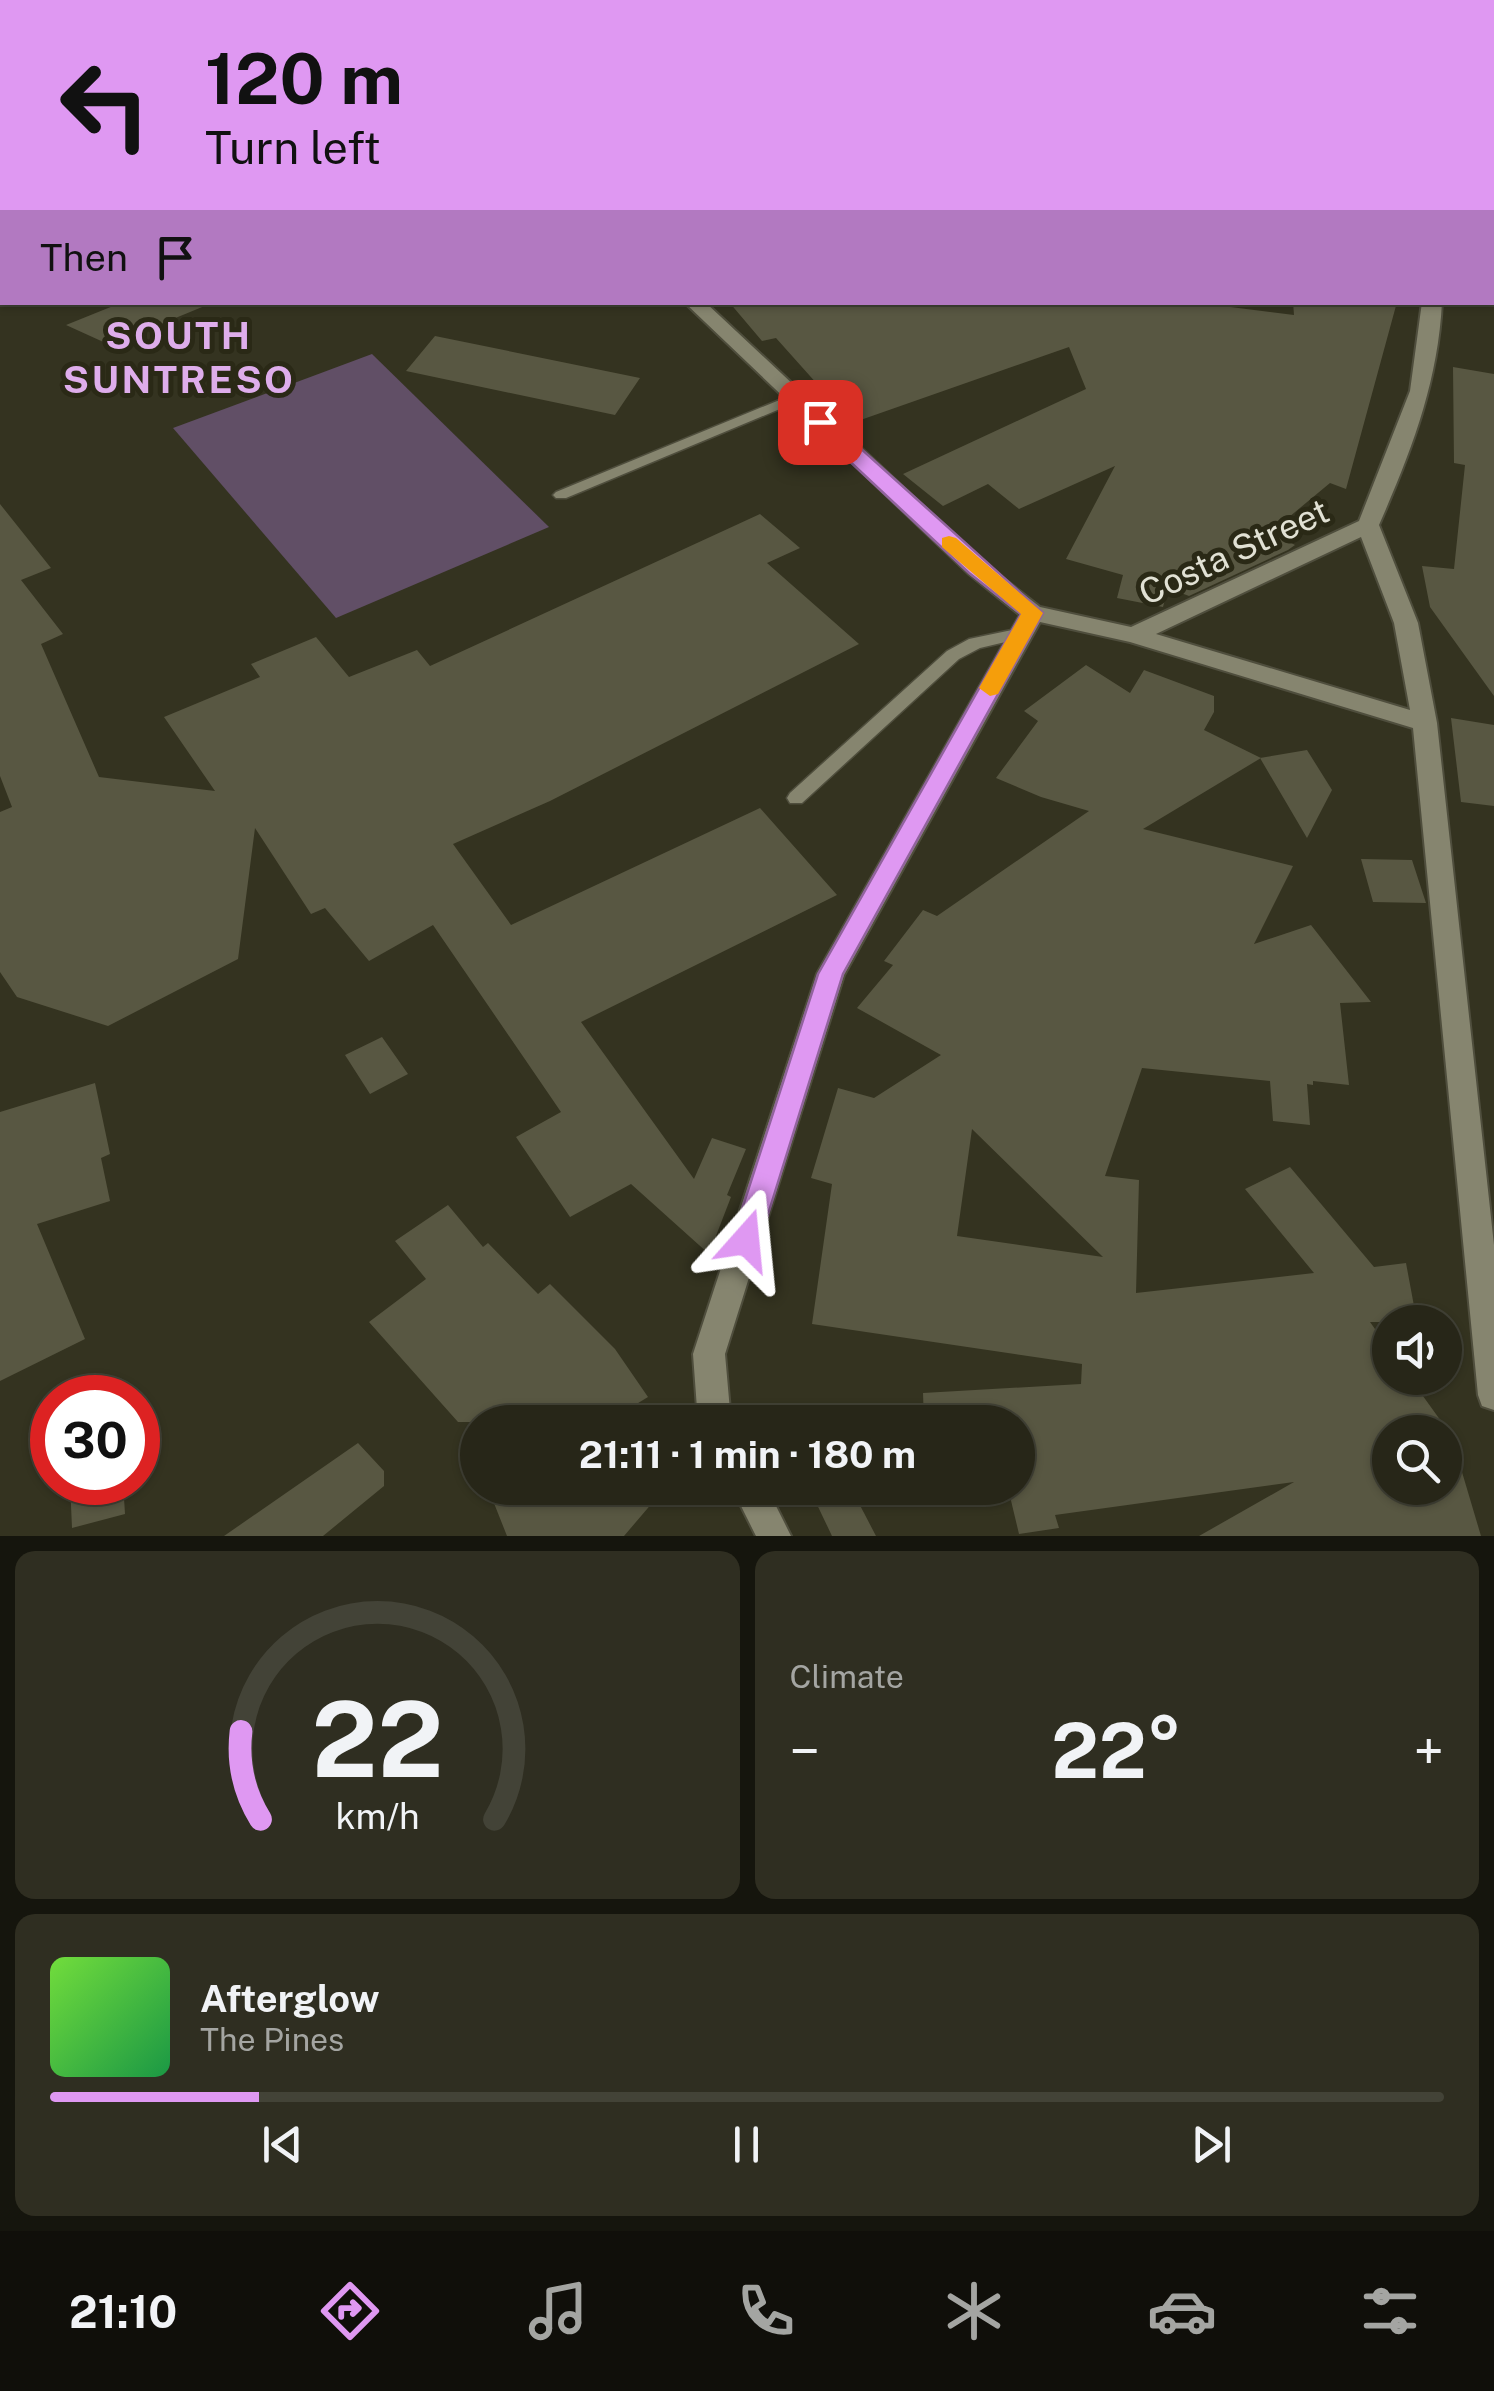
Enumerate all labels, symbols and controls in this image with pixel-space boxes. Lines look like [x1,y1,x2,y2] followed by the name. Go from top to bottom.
[205,37,403,120] text: 120 m
[40,40,170,170] icon: left
[205,121,381,174] text: Turn left
[148,230,203,285] icon: arrive
[40,235,128,280] text: Then
[63,313,295,402] district label: SOUTH SUNTRESO
[778,380,863,465] pin
[793,395,848,450] icon: arrive
[1132,490,1335,613] street label: Costa Street
[694,1188,798,1292] position arrow
[1372,1305,1462,1505] map controls
[1372,1305,1462,1395] button: sound
[30,1375,160,1505] speed limit sign: 30
[1372,1415,1462,1505] button: search
[579,1432,916,1477] text: 21:11 · 1 min · 180 m
[790,1658,904,1695] text: Climate
[311,1678,443,1800] text: 22
[1051,1707,1182,1795] text: 22°
[790,1719,820,1783] text: −
[1414,1719,1444,1783] text: +
[335,1795,419,1837] text: km/h
[200,1976,380,2021] text: Afterglow
[200,2021,344,2058] text: The Pines
[255,2117,310,2172] icon: previous
[719,2117,774,2172] icon: pause
[1184,2117,1239,2172] icon: next
[315,2276,385,2346] icon: directions
[523,2276,593,2346] icon: music
[731,2276,801,2346] icon: phone
[939,2276,1009,2346] icon: climate
[1147,2276,1217,2346] icon: car
[1355,2276,1425,2346] icon: filters
[69,2285,177,2338] text: 21:10

